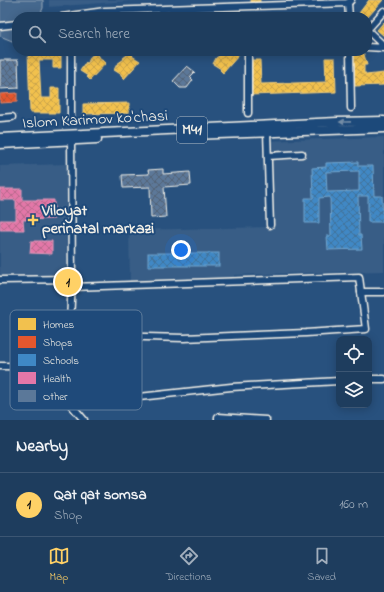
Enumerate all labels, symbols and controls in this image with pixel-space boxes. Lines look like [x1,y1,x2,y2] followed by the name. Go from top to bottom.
[12,12,372,56] search box
[26,23,48,45] icon: search
[58,23,130,45] text: Search here
[22,104,169,136] street label: Islom Karimov ko'chasi
[177,117,207,143] road number: M41
[338,119,351,125] one-way arrow
[41,199,154,241] place label: Viloyat perinatal markazi
[27,214,39,226] marker: Viloyat perinatal markazi
[171,240,191,260] your location
[55,267,81,297] pin: 1
[10,310,142,410] legend
[43,317,75,333] text: Homes
[43,335,73,351] text: Shops
[336,336,372,408] map controls
[336,336,372,372] button: locate
[43,353,79,369] text: Schools
[43,371,71,387] text: Health
[336,372,372,408] button: layers
[43,389,68,405] text: Other
[16,434,68,459] text: Nearby
[54,484,146,506] text: Qat qat somsa
[27,495,31,514] text: 1
[339,495,368,514] text: 160 m
[54,506,82,525] text: Shop
[48,545,70,585] tab: Map
[166,545,211,585] tab: Directions
[307,545,336,585] tab: Saved

